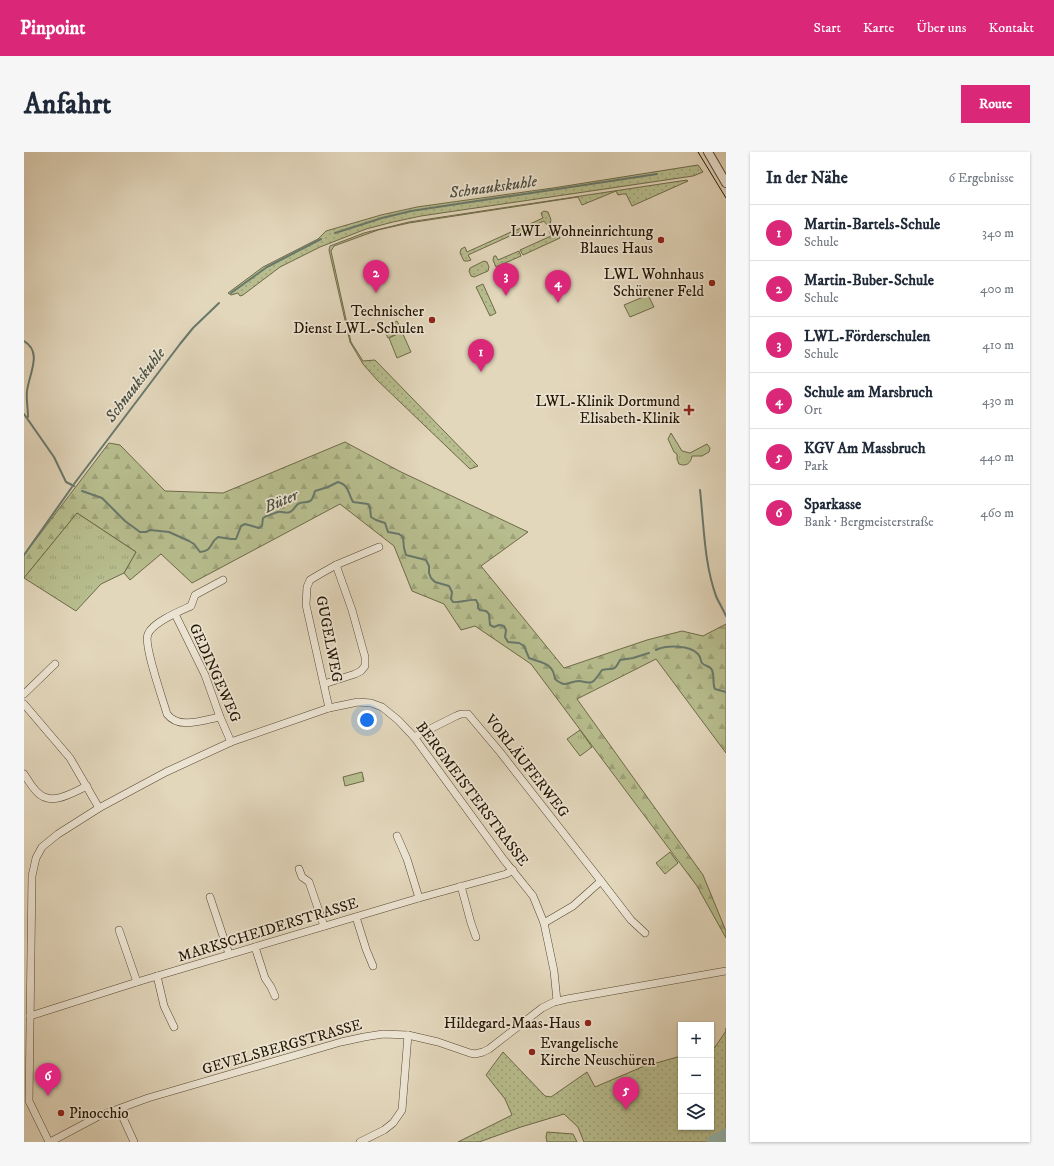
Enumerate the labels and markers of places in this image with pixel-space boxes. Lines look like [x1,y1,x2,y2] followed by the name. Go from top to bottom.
[510,222,654,258] place label: LWL Wohneinrichtung Blaues Haus
[656,235,666,245] marker: LWL Wohneinrichtung Blaues Haus
[363,260,389,293] pin: 2
[493,263,519,296] pin: 3
[604,265,705,301] place label: LWL Wohnhaus Schürener Feld
[545,270,571,303] pin: 4
[707,278,717,288] marker: LWL Wohnhaus Schürener Feld
[293,302,424,338] place label: Technischer Dienst LWL-Schulen
[427,315,437,325] marker: Technischer Dienst LWL-Schulen
[468,339,494,372] pin: 1
[535,392,681,428] place label: LWL-Klinik Dortmund Elisabeth-Klinik
[683,404,695,416] marker: LWL-Klinik Dortmund Elisabeth-Klinik
[444,1014,580,1033] place label: Hildegard-Maas-Haus
[583,1018,593,1028] marker: Hildegard-Maas-Haus
[540,1034,655,1070] place label: Evangelische Kirche Neuschüren
[527,1047,537,1057] marker: Evangelische Kirche Neuschüren
[35,1063,61,1096] pin: 6
[613,1077,639,1110] pin: 5
[69,1104,129,1123] place label: Pinocchio
[56,1108,66,1118] marker: Pinocchio

